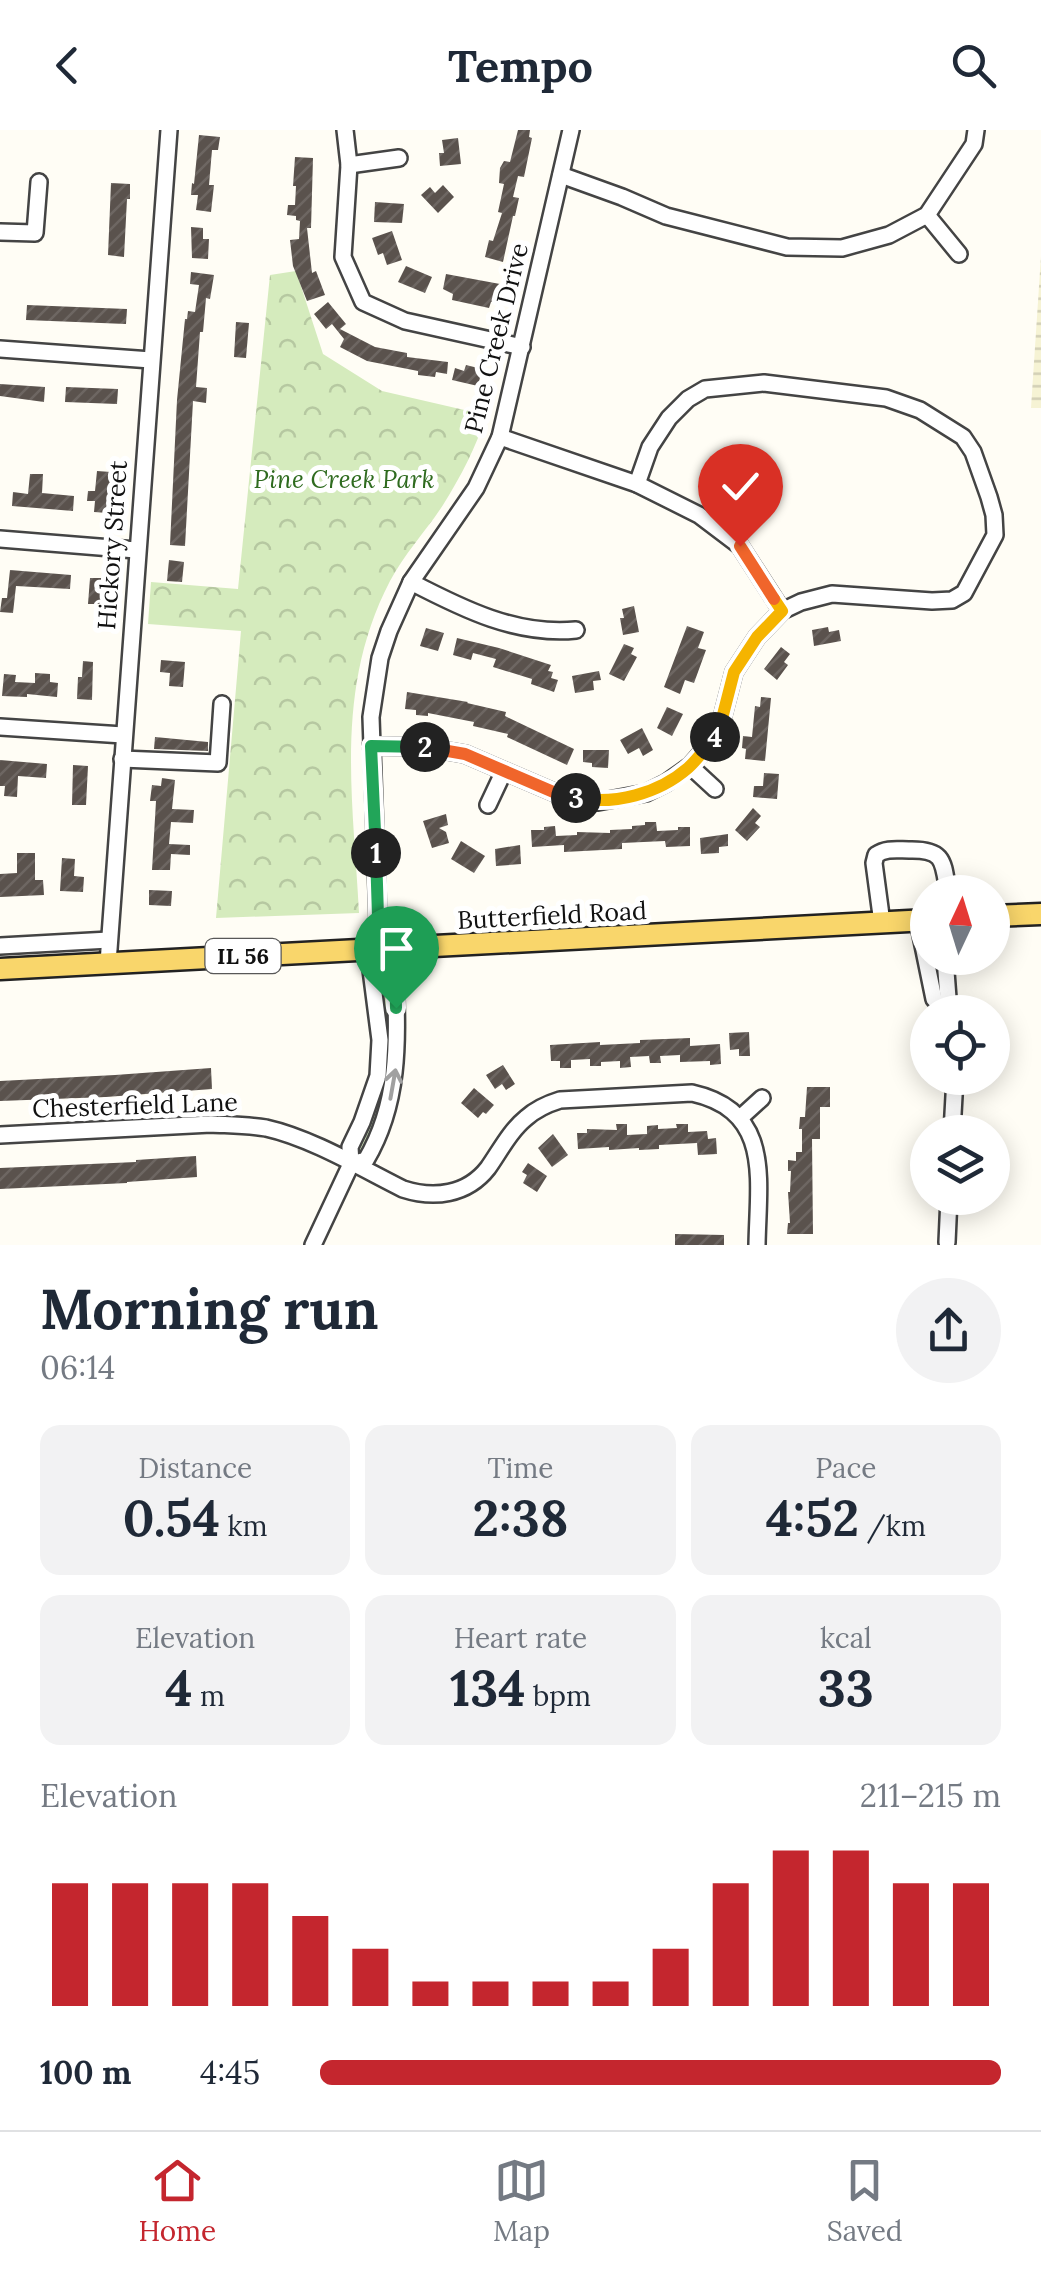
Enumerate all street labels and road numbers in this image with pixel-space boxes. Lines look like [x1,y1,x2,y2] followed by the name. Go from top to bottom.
[457,239,535,437] street label: Pine Creek Drive
[90,459,134,631] street label: Hickory Street
[456,894,648,936] street label: Butterfield Road
[206,939,280,973] road number: IL 56
[32,1085,238,1125] street label: Chesterfield Lane

